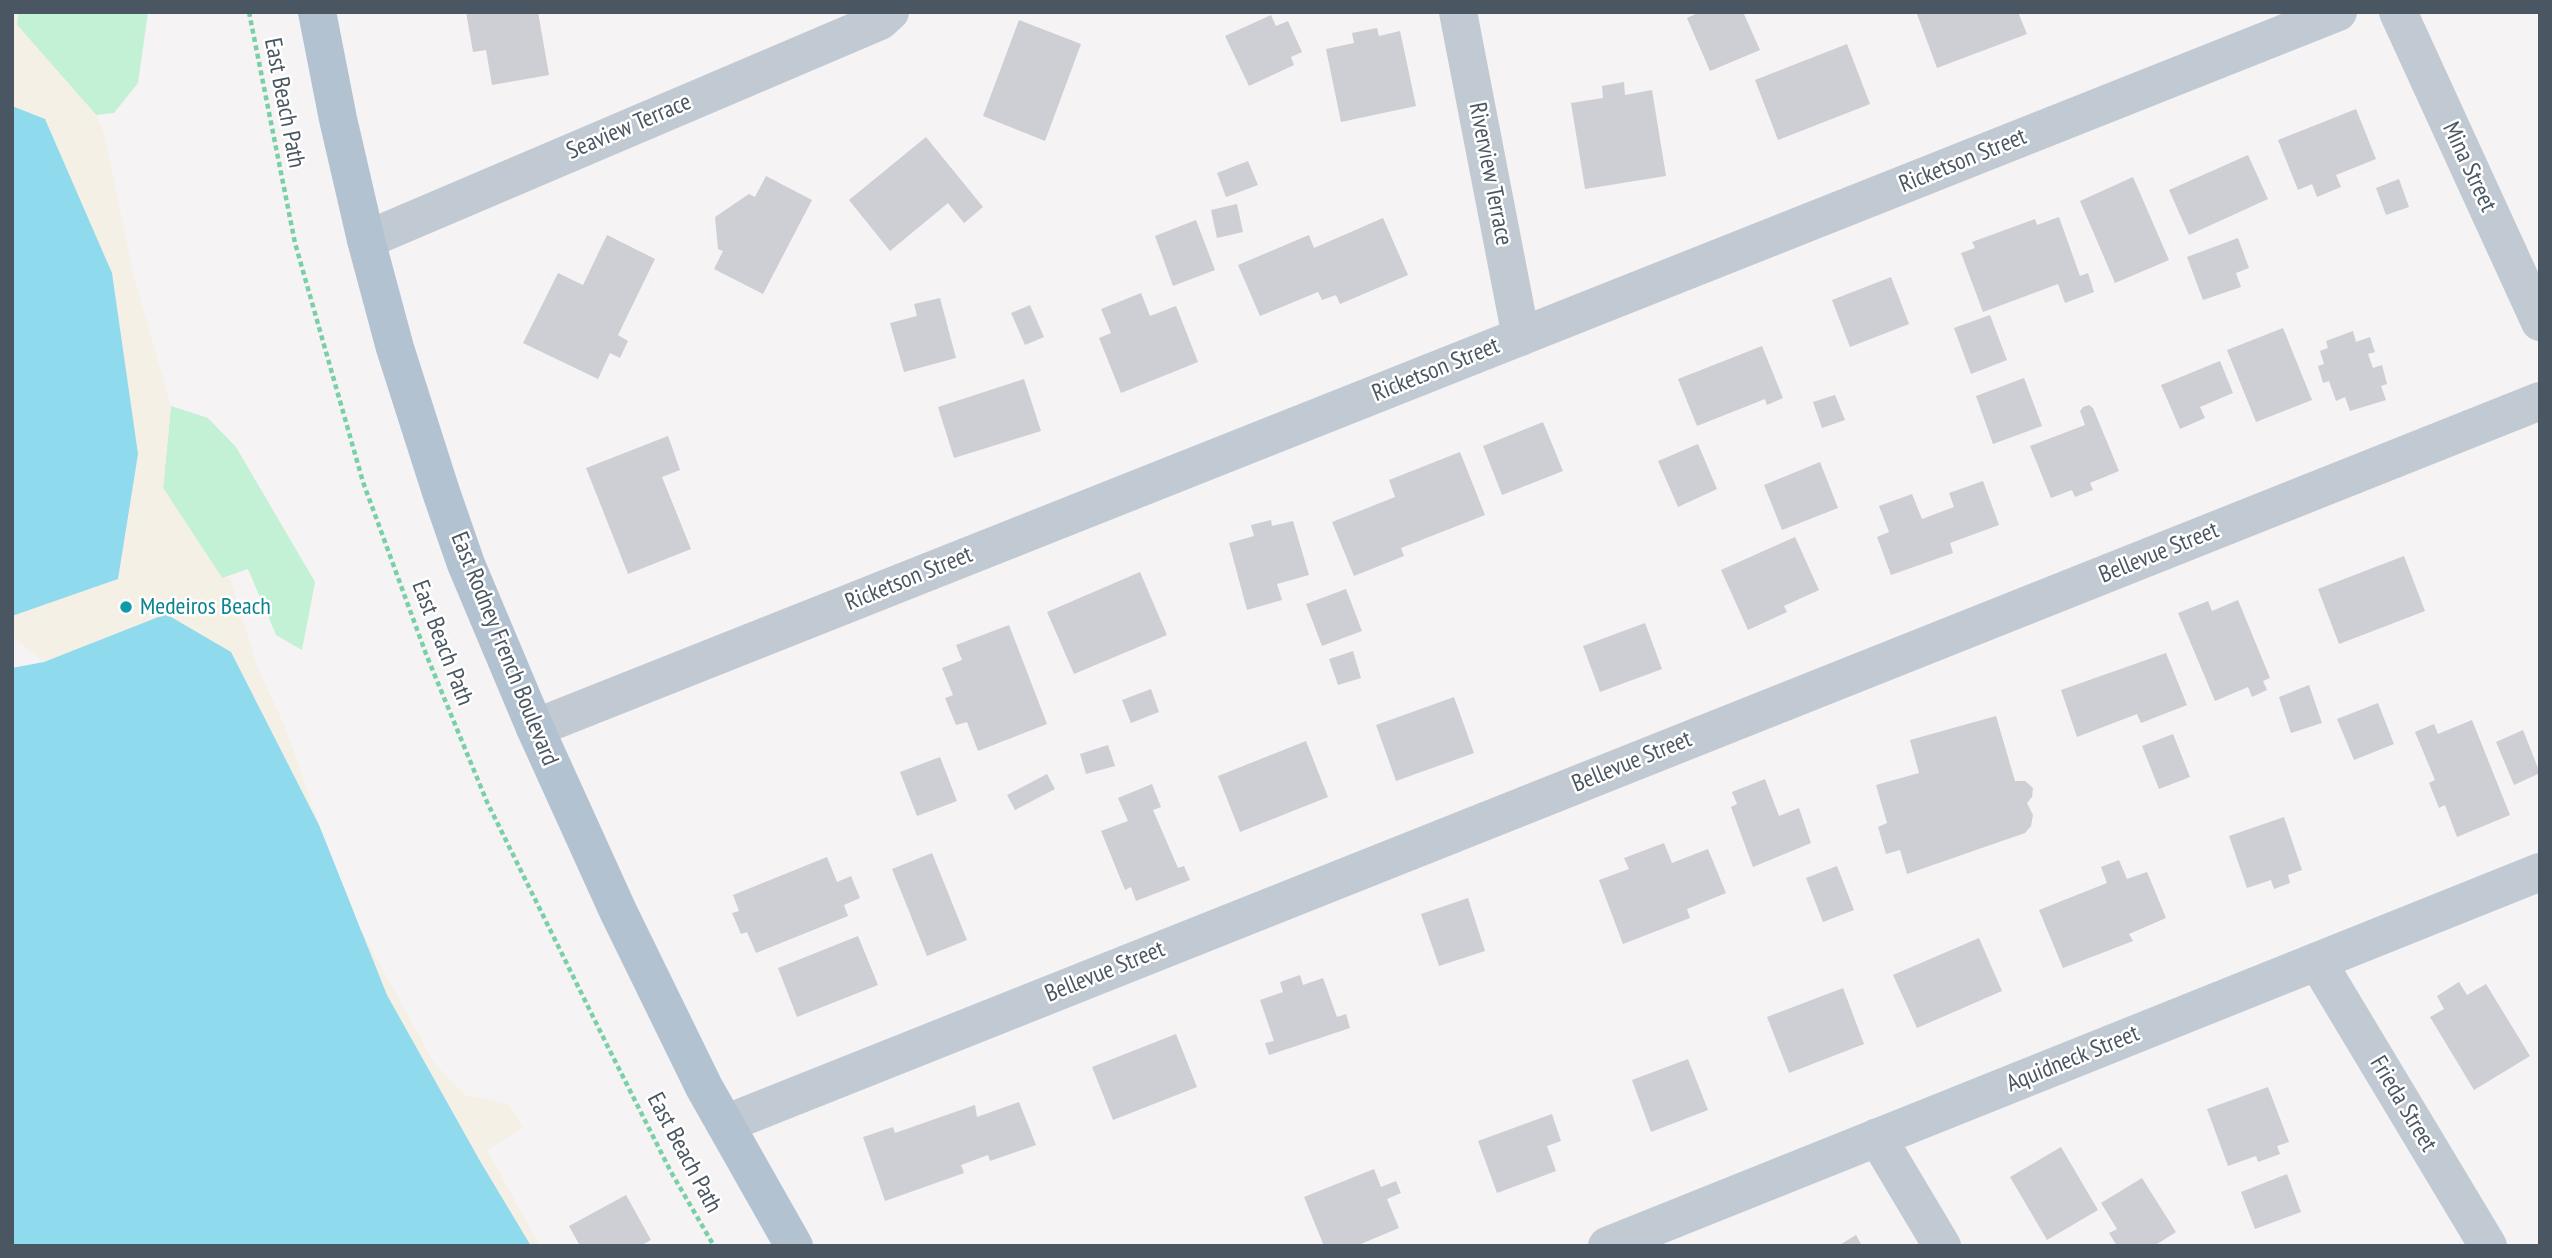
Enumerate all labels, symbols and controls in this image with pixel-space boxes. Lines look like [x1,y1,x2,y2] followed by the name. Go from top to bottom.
[257,36,311,170] street label: East Beach Path
[563,88,695,166] street label: Seaview Terrace
[1462,100,1518,248] street label: Riverview Terrace
[2436,118,2502,216] street label: Mina Street
[1895,122,2031,200] street label: Ricketson Street
[1368,331,1504,409] street label: Ricketson Street
[2095,516,2223,590] street label: Bellevue Street
[444,528,564,770] street label: East Rodney French Boulevard
[841,540,977,618] street label: Ricketson Street
[405,576,479,710] street label: East Beach Path
[140,593,271,621] place label: Medeiros Beach
[118,599,134,615] marker: Medeiros Beach
[1568,725,1696,799] street label: Bellevue Street
[1041,935,1169,1009] street label: Bellevue Street
[2003,1019,2143,1099] street label: Aquidneck Street
[2363,1051,2443,1157] street label: Frieda Street
[640,1088,728,1218] street label: East Beach Path

